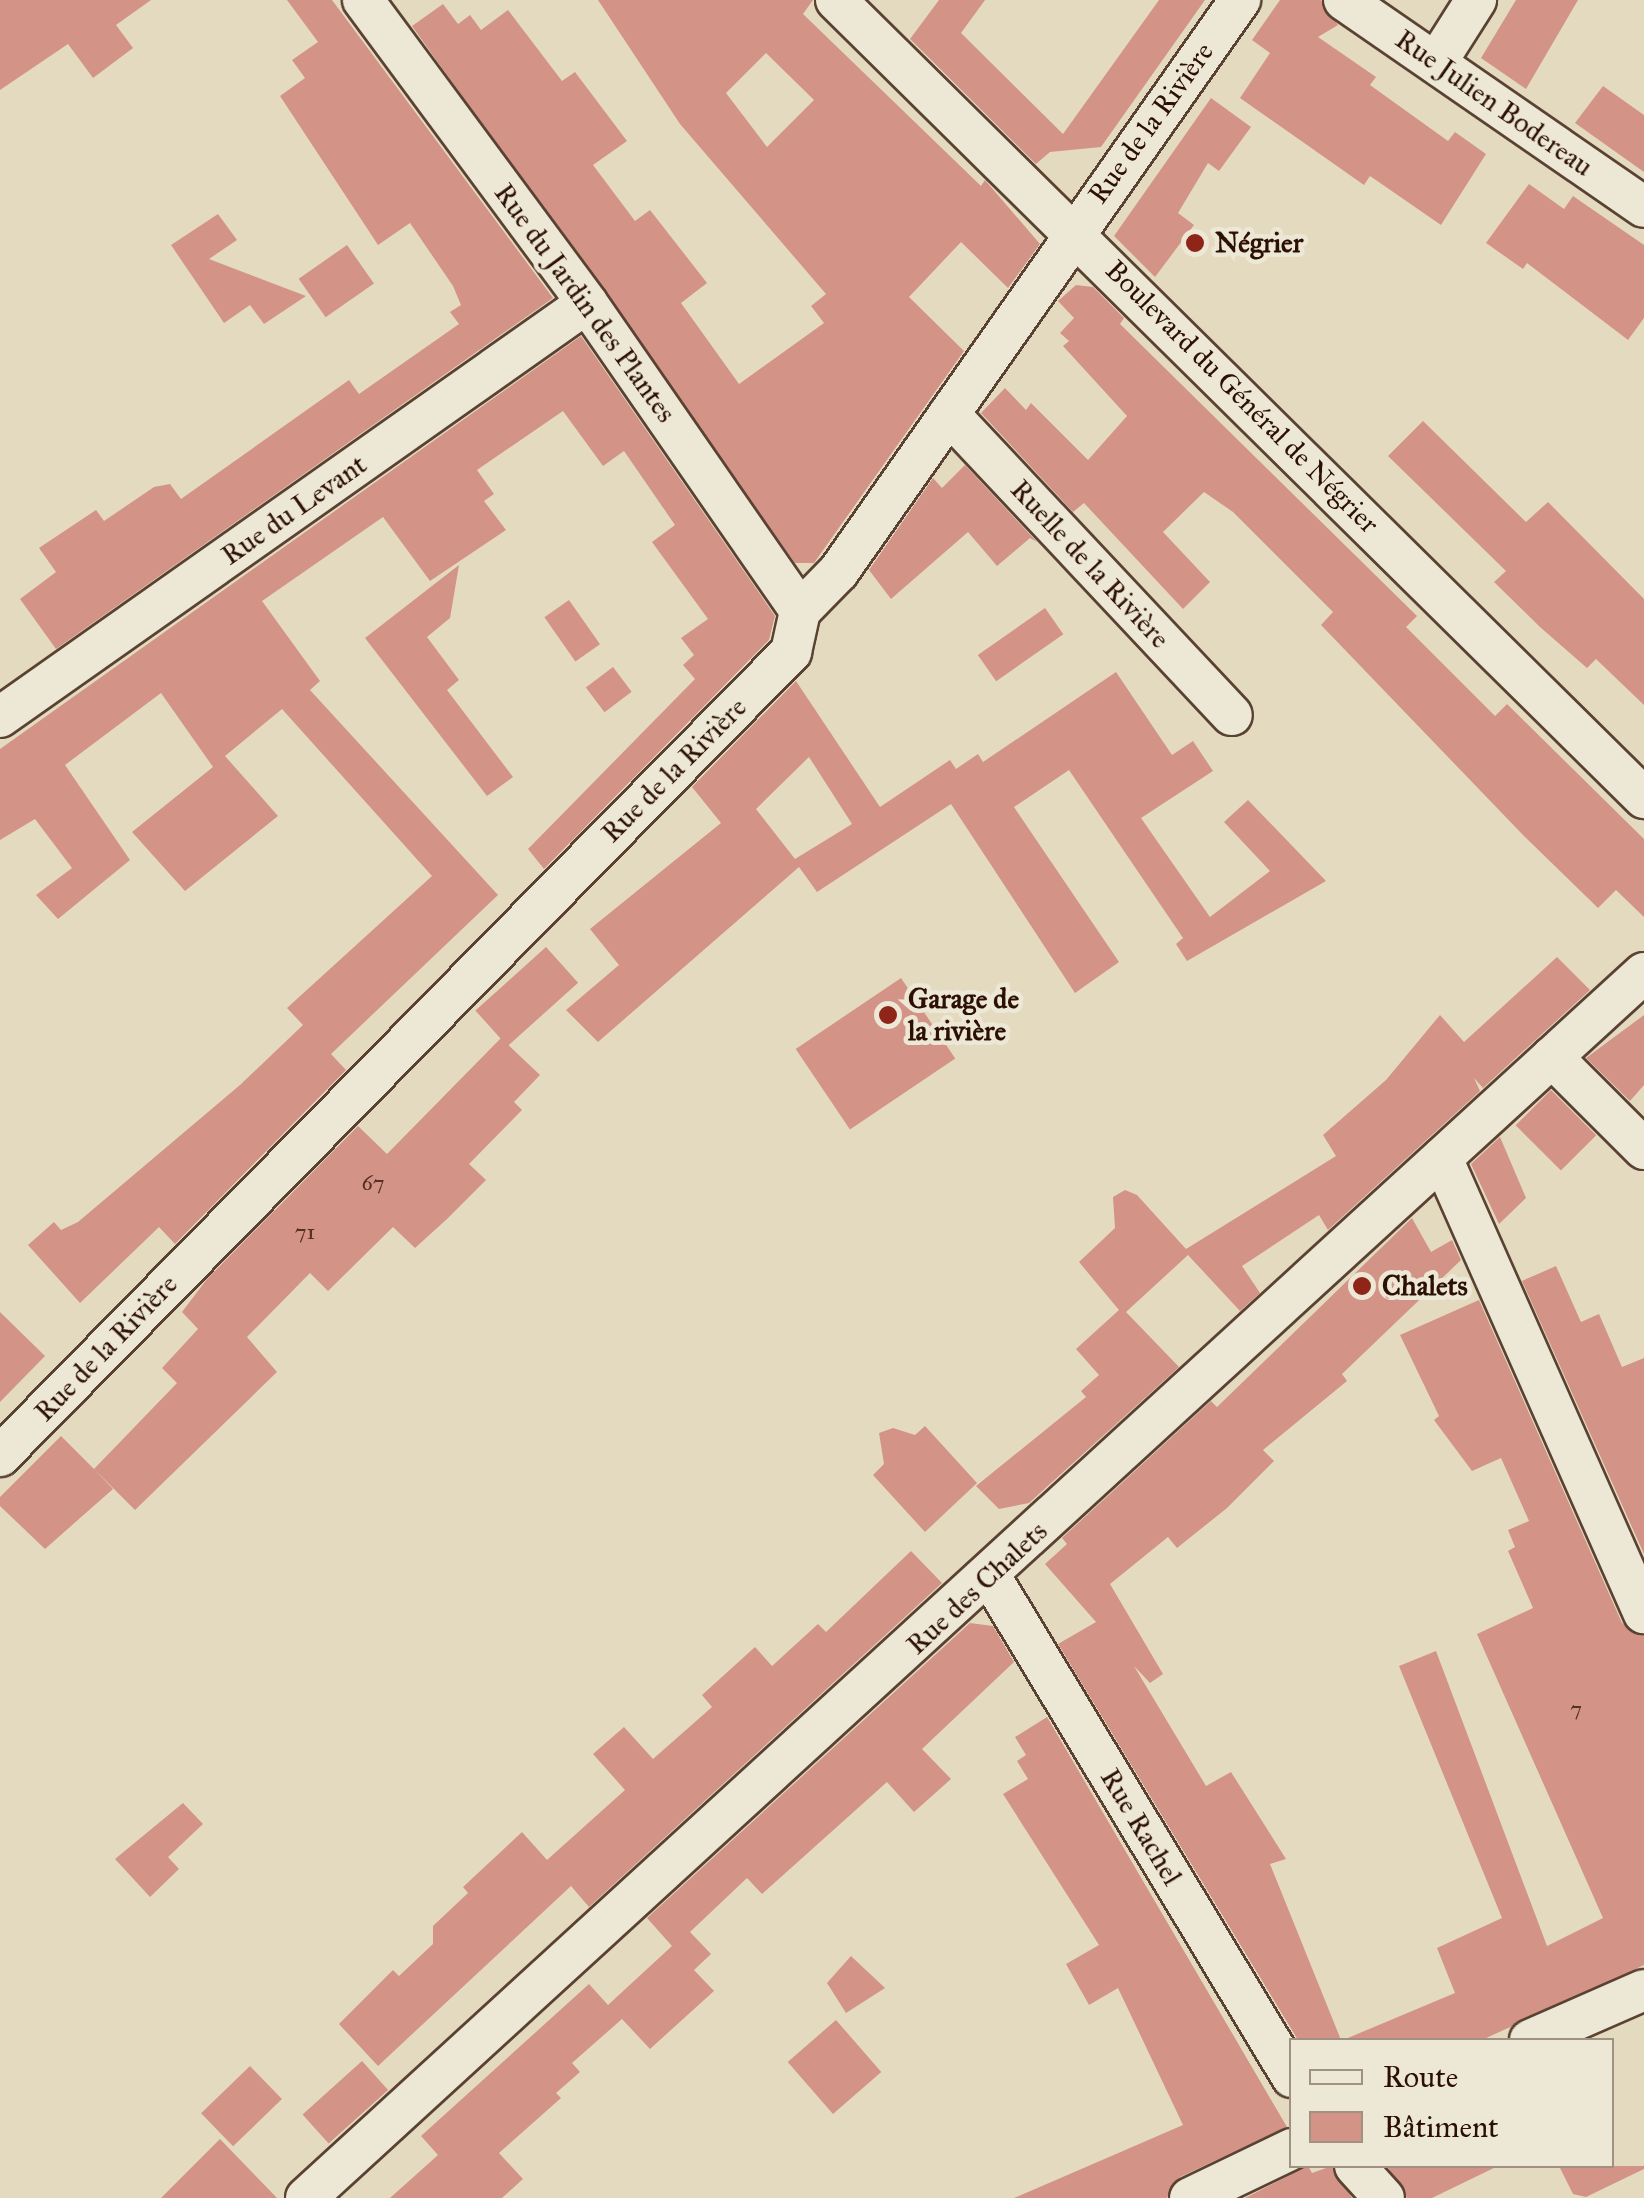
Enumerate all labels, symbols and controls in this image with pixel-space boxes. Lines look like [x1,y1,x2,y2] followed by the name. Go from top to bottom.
[1389,22,1599,184] street label: Rue Julien Bodereau
[1081,36,1221,210] street label: Rue de la Rivière
[487,177,683,429] street label: Rue du Jardin des Plantes
[1215,226,1303,260] place label: Négrier
[1184,232,1206,254] marker: Négrier
[1098,253,1386,541] street label: Boulevard du Général de Négrier
[215,448,373,572] street label: Rue du Levant
[1003,473,1177,655] street label: Ruelle de la Rivière
[595,691,753,849] street label: Rue de la Rivière
[908,982,1019,1048] place label: Garage de la rivière
[877,1004,899,1026] marker: Garage de la rivière
[361,1170,385,1196] house number: 67
[295,1219,315,1245] house number: 71
[28,1268,184,1428] street label: Rue de la Rivière
[1382,1269,1468,1303] place label: Chalets
[1351,1275,1373,1297] marker: Chalets
[900,1514,1054,1662] street label: Rue des Chalets
[1570,1696,1582,1722] house number: 7
[1093,1763,1189,1891] street label: Rue Rachel
[1289,2038,1614,2168] legend
[1383,2059,1458,2095] text: Route
[1383,2109,1499,2145] text: Bâtiment

